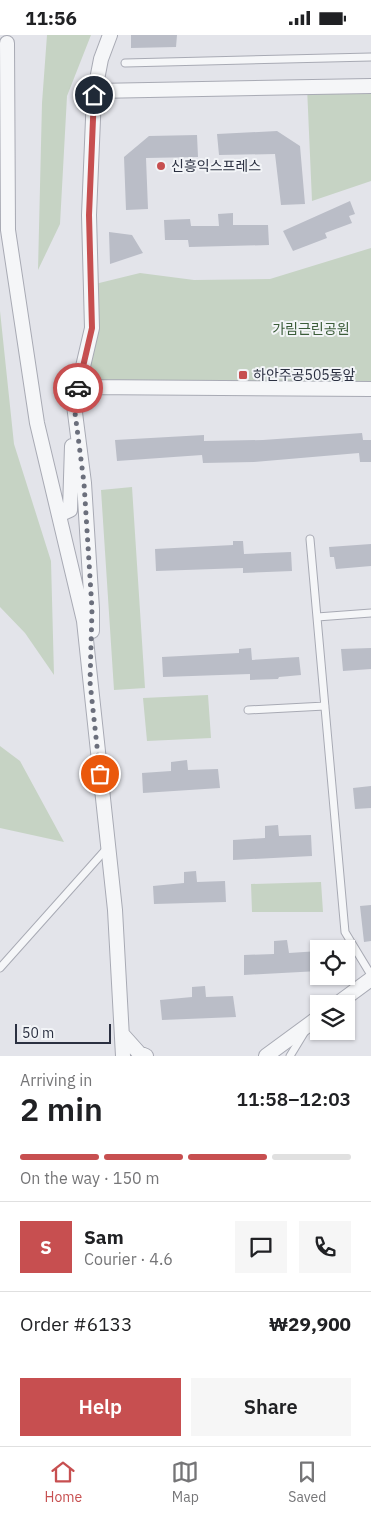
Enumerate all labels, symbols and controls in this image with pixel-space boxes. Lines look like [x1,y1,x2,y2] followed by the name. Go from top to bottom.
[25,6,77,30] text: 11:56
[73,74,115,116] pin
[80,81,108,109] icon: home
[171,157,261,175] place label: 신흥익스프레스
[155,160,167,172] marker: 신흥익스프레스
[272,320,350,338] park label: 가림근린공원
[53,363,103,413] courier
[253,366,356,384] place label: 하안주공505동앞
[237,369,249,381] marker: 하안주공505동앞
[64,374,92,402] icon: car
[79,753,121,795] pin
[86,760,114,788] icon: bag
[310,940,355,1040] map controls
[310,940,355,985] button: locate
[310,995,355,1040] button: layers
[15,1021,111,1044] scale bar
[22,1024,54,1042] text: 50 m
[20,1070,92,1090] text: Arriving in
[237,1087,351,1111] text: 11:58–12:03
[20,1088,103,1130] text: 2 min
[20,1168,159,1188] text: On the way · 150 m
[235,1221,287,1273] button: chat
[299,1221,351,1273] button: phone
[84,1225,124,1249] text: Sam
[40,1235,52,1259] text: S
[84,1249,173,1269] text: Courier · 4.6
[20,1312,132,1336] text: Order #6133
[269,1312,351,1336] text: ₩29,900
[20,1378,181,1436] button: Help
[191,1378,351,1436] button: Share
[45,1458,82,1506] tab: Home
[171,1458,199,1506] tab: Map
[288,1458,326,1506] tab: Saved

